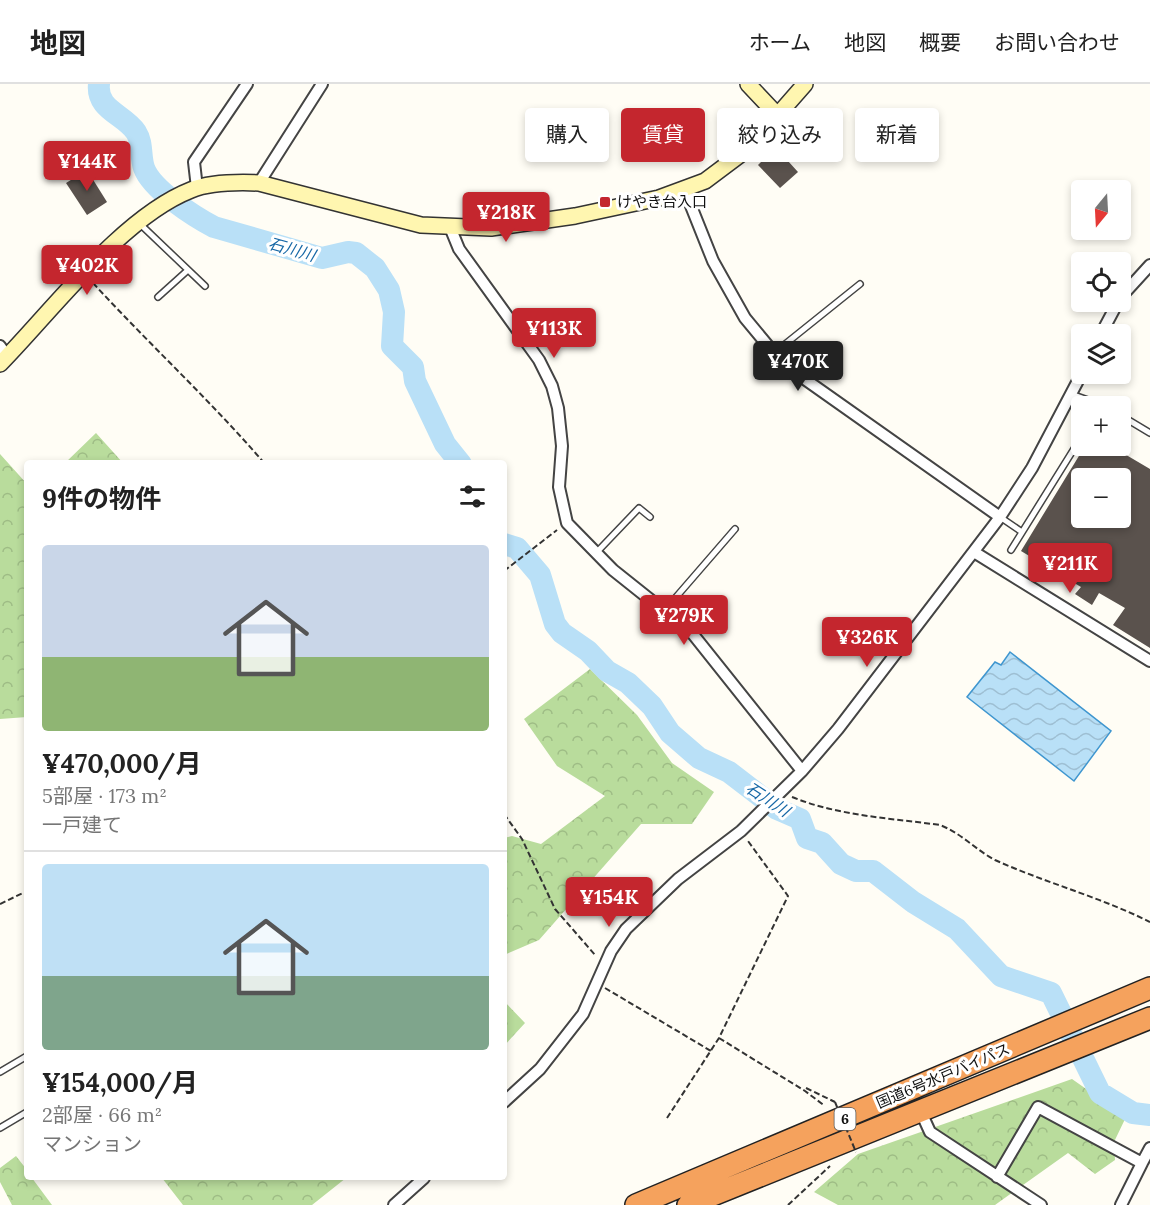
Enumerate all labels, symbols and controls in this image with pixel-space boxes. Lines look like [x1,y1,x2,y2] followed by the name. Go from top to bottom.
[30,25,86,61] text: 地図
[749,29,811,56] text: ホーム
[844,29,886,56] text: 地図
[919,29,961,56] text: 概要
[994,29,1120,56] text: お問い合わせ
[525,108,609,162] chip: 購入
[621,108,705,162] chip: 賃貸
[717,108,843,162] chip: 絞り込み
[855,108,939,162] chip: 新着
[45,141,129,192] pin: ¥144K
[58,148,116,173] text: ¥144K
[1071,180,1131,240] north arrow
[1071,180,1131,528] map controls
[464,192,548,243] pin: ¥218K
[617,192,707,211] place label: けやき台入口
[598,195,612,209] marker: けやき台入口
[477,199,535,224] text: ¥218K
[266,233,320,266] water label: 石川川
[45,245,129,296] pin: ¥402K
[56,252,119,277] text: ¥402K
[1071,252,1131,312] button: locate
[512,308,596,359] pin: ¥113K
[526,315,582,340] text: ¥113K
[1071,324,1131,384] button: layers
[756,341,840,392] pin: ¥470K
[767,348,829,373] text: ¥470K
[1071,396,1131,456] button: +
[1071,468,1131,528] button: −
[456,480,489,513] icon: filters
[42,482,161,515] text: 9件の物件
[1028,543,1112,594] pin: ¥211K
[1042,550,1098,575] text: ¥211K
[212,584,320,692] icon: home
[642,595,726,646] pin: ¥279K
[654,602,714,627] text: ¥279K
[825,617,909,668] pin: ¥326K
[836,624,898,649] text: ¥326K
[42,747,202,780] text: ¥470,000/月
[742,778,795,822] water label: 石川川
[42,783,167,808] text: 5部屋 · 173 m²
[42,812,122,837] text: 一戸建て
[567,877,651,928] pin: ¥154K
[580,884,638,909] text: ¥154K
[212,903,320,1011] icon: home
[873,1039,1013,1112] street label: 国道6号水戸バイパス
[42,1066,198,1099] text: ¥154,000/月
[42,1102,162,1127] text: 2部屋 · 66 m²
[834,1108,856,1130] road number: 6
[42,1131,142,1156] text: マンション

